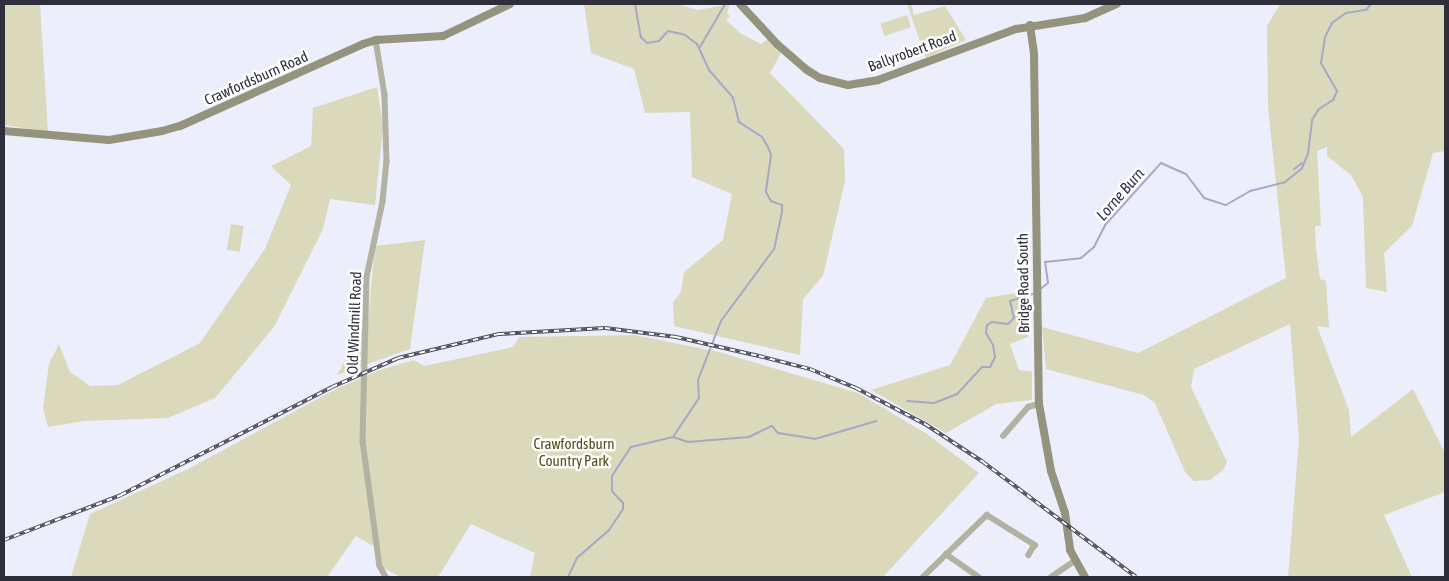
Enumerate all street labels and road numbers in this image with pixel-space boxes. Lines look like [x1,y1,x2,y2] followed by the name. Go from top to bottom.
[865,27,959,75] street label: Ballyrobert Road
[201,47,311,109] street label: Crawfordsburn Road
[1013,233,1033,333] street label: Bridge Road South
[343,271,365,375] street label: Old Windmill Road

